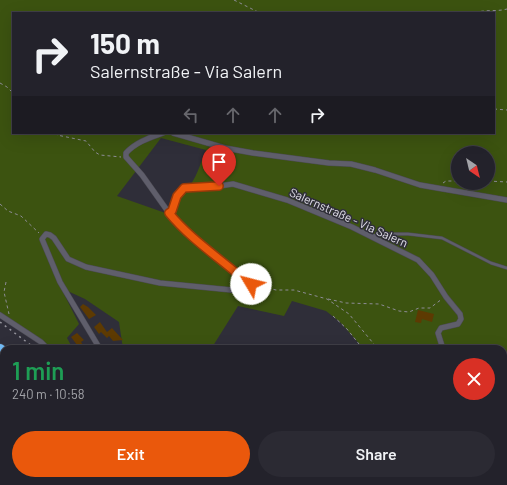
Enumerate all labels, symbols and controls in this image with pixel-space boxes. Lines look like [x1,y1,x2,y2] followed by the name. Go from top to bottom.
[90,26,160,60] text: 150 m
[24,28,76,80] icon: right
[90,60,282,82] text: Salernstraße - Via Salern
[180,104,202,126] icon: left
[222,104,244,126] icon: ahead
[264,104,286,126] icon: ahead
[306,104,328,126] icon: right
[202,145,236,186] pin
[451,146,495,190] north arrow
[451,146,495,190] map controls
[208,151,230,173] icon: arrive
[288,185,410,249] street label: Salernstraße - Via Salern
[230,263,272,305] position arrow
[12,356,64,385] text: 1 min
[453,358,495,400] button: close
[12,386,85,402] text: 240 m · 10:58
[12,431,250,477] button: Exit
[258,431,495,477] button: Share

